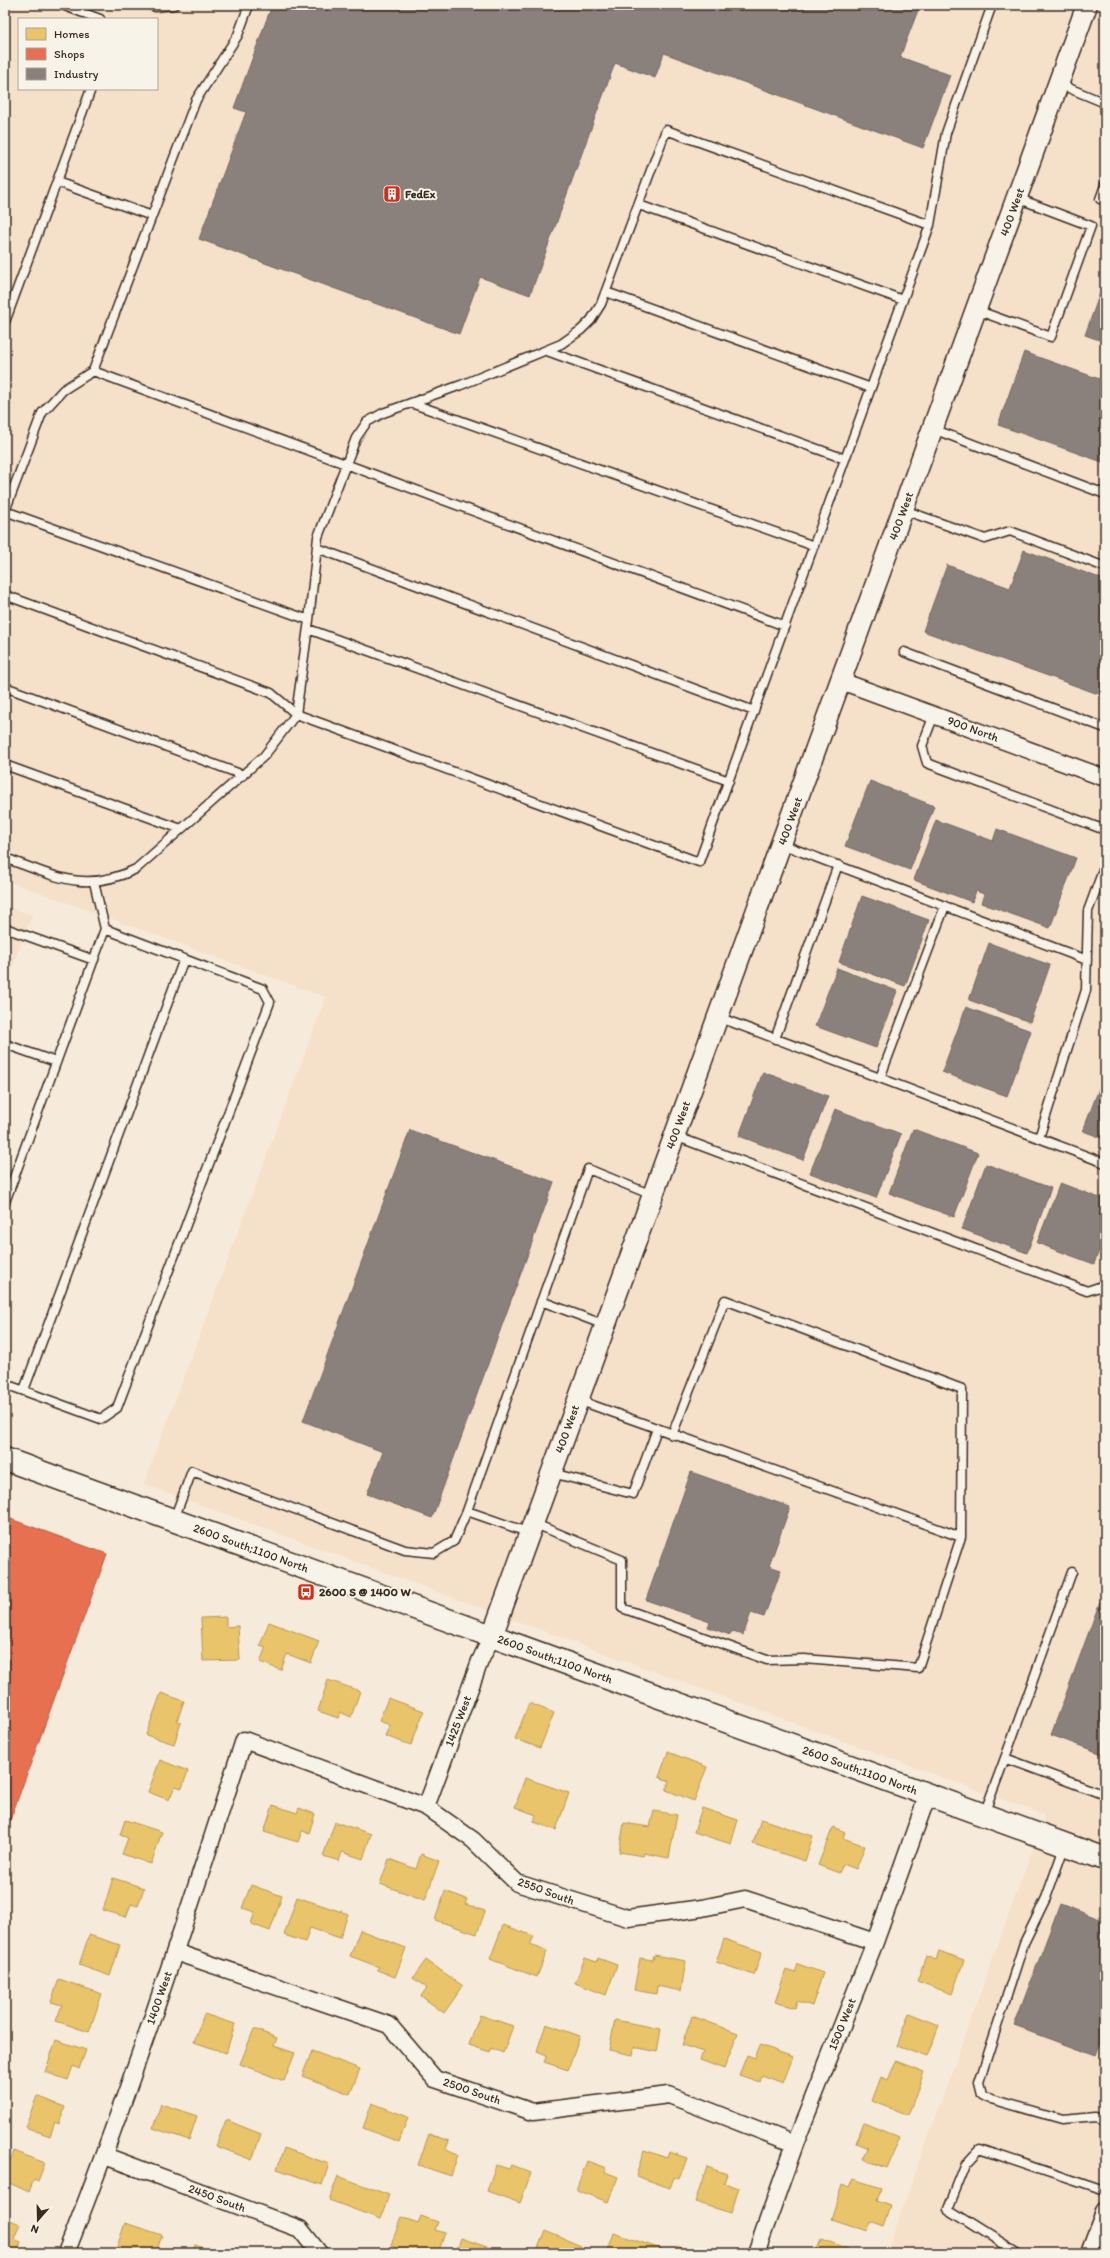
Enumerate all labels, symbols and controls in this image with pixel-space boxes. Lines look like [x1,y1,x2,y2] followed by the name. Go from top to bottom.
[18,18,158,90] legend
[54,27,90,41] text: Homes
[54,47,85,61] text: Shops
[54,67,99,81] text: Industry
[382,184,402,204] building icon: FedEx
[997,186,1027,238] street label: 400 West
[405,187,436,201] place label: FedEx
[886,490,916,542] street label: 400 West
[945,713,1001,745] street label: 900 North
[775,795,805,847] street label: 400 West
[663,1099,693,1151] street label: 400 West
[552,1403,582,1455] street label: 400 West
[191,1521,311,1576] street label: 2600 South;1100 North
[296,1582,316,1602] bus stop icon: 2600 S @ 1400 W
[319,1585,412,1599] place label: 2600 S @ 1400 W
[495,1632,615,1687] street label: 2600 South;1100 North
[442,1693,474,1748] street label: 1425 West
[800,1743,920,1798] street label: 2600 South;1100 North
[516,1874,576,1908] street label: 2550 South
[143,1969,175,2027] street label: 1400 West
[825,1996,859,2052] street label: 1500 West
[441,2075,503,2107] street label: 2500 South
[186,2181,248,2215] street label: 2450 South
[18,2200,58,2240] north arrow
[29,2222,40,2236] text: N

